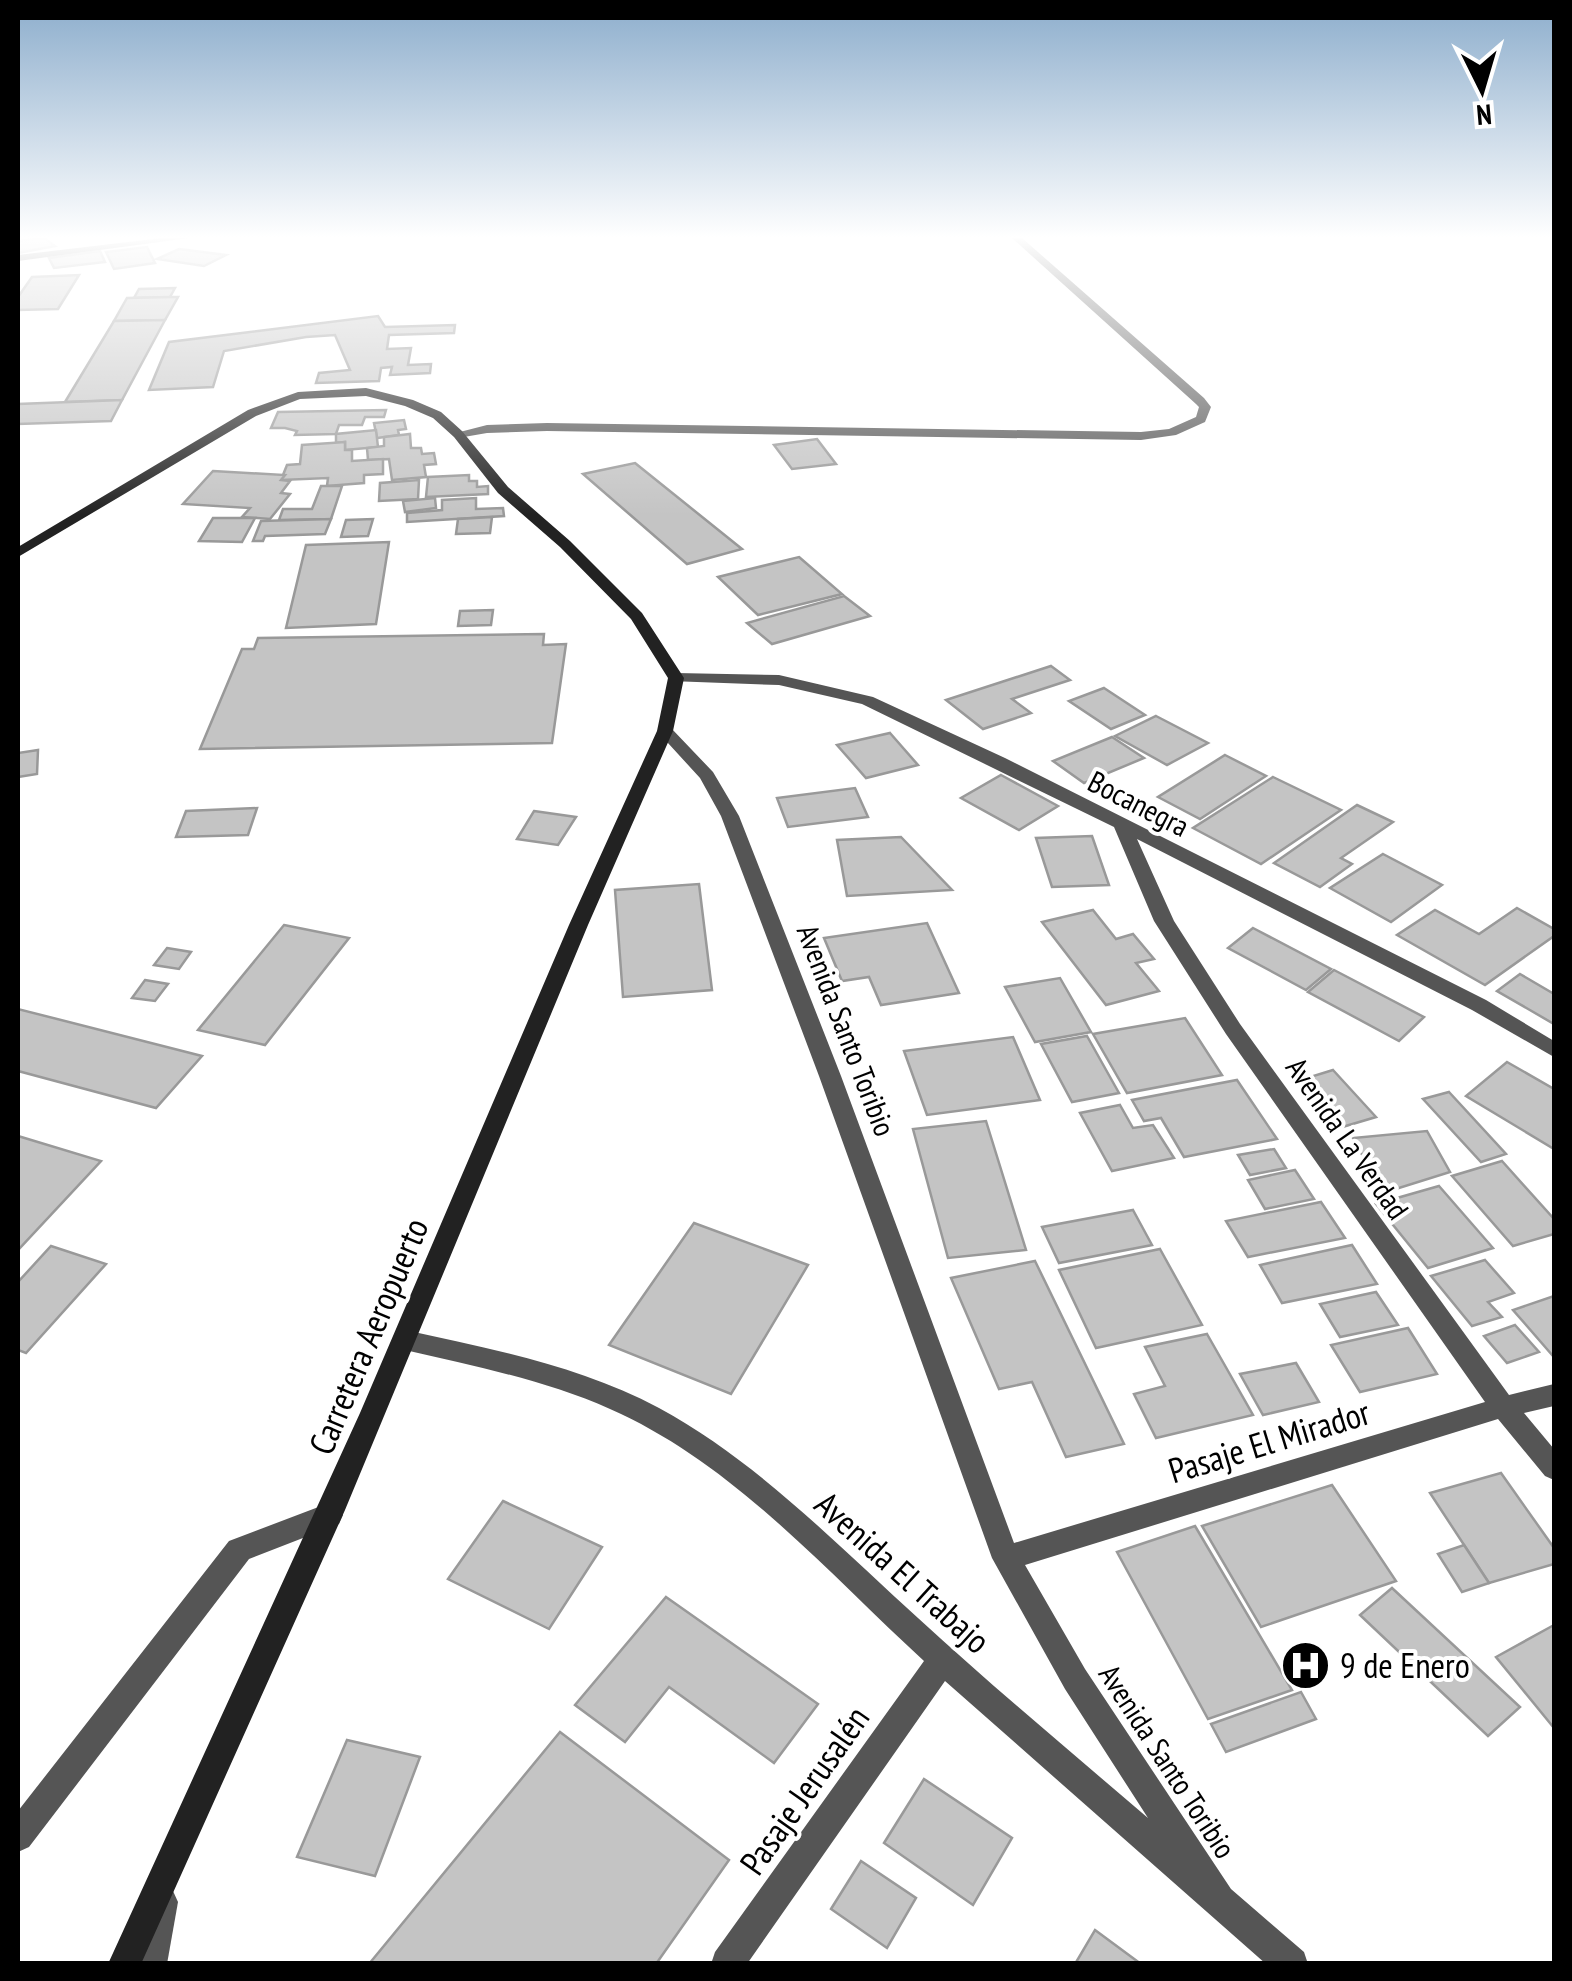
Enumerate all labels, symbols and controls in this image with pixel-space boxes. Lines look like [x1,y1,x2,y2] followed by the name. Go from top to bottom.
[1432,40,1532,140] north arrow
[1475,96,1493,134] text: N
[1082,761,1196,845] street label: Bocanegra
[789,919,905,1141] street label: Avenida Santo Toribio
[1278,1049,1418,1227] street label: Avenida La Verdad
[298,1211,438,1461] street label: Carretera Aeropuerto
[1163,1388,1376,1493] street label: Pasaje El Mirador
[806,1481,1000,1663] street label: Avenida El Trabajo
[1279,1639,1331,1691] hospital icon: 9 de Enero
[1340,1642,1470,1688] place label: 9 de Enero
[1091,1657,1245,1865] street label: Avenida Santo Toribio
[729,1697,879,1883] street label: Pasaje Jerusalén

